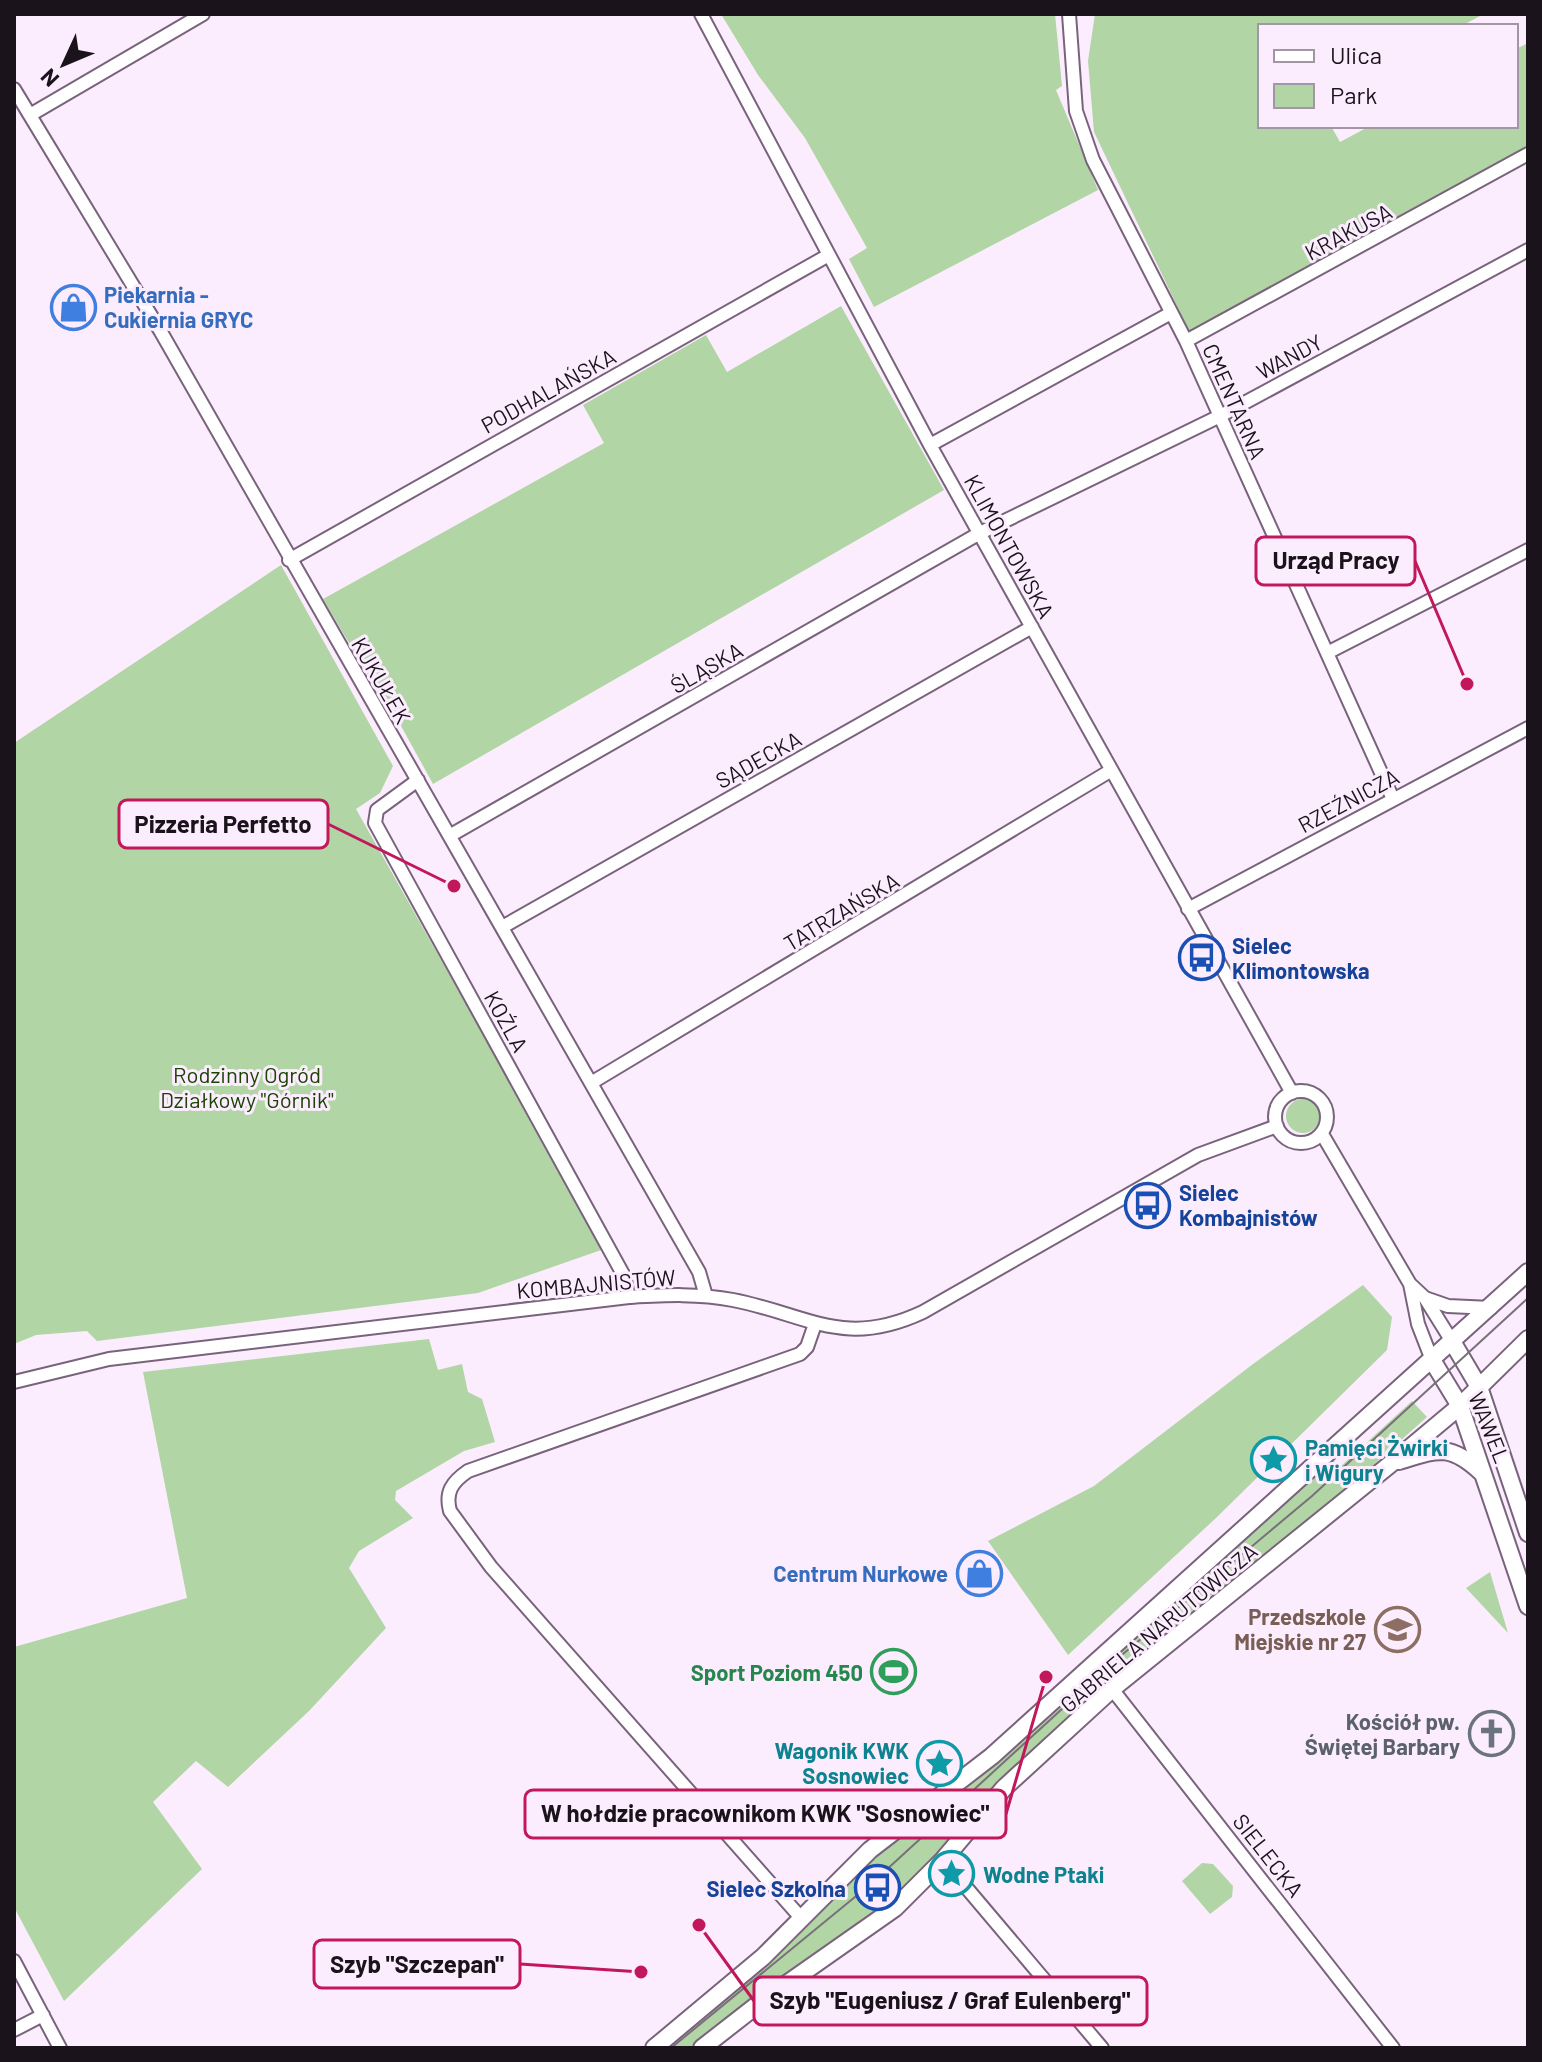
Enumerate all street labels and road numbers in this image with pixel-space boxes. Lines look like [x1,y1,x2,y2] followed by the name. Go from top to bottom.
[1300,197,1396,265] street label: KRAKUSA
[1252,328,1326,384] street label: WANDY
[1198,339,1272,463] street label: CMENTARNA
[476,342,620,438] street label: PODHALAŃSKA
[960,470,1060,622] street label: KLIMONTOWSKA
[347,632,417,728] street label: KUKUŁEK
[665,636,747,698] street label: ŚLĄSKA
[711,725,805,793] street label: SĄDECKA
[1293,763,1403,837] street label: RZEŹNICZA
[779,866,903,956] street label: TATRZAŃSKA
[480,986,534,1056] street label: KOŹLA
[515,1263,677,1303] street label: KOMBAJNISTÓW
[1464,1388,1516,1466] street label: WAWEL
[1054,1537,1262,1717] street label: GABRIELA NARUTOWICZA
[1228,1808,1310,1902] street label: SIELECKA

